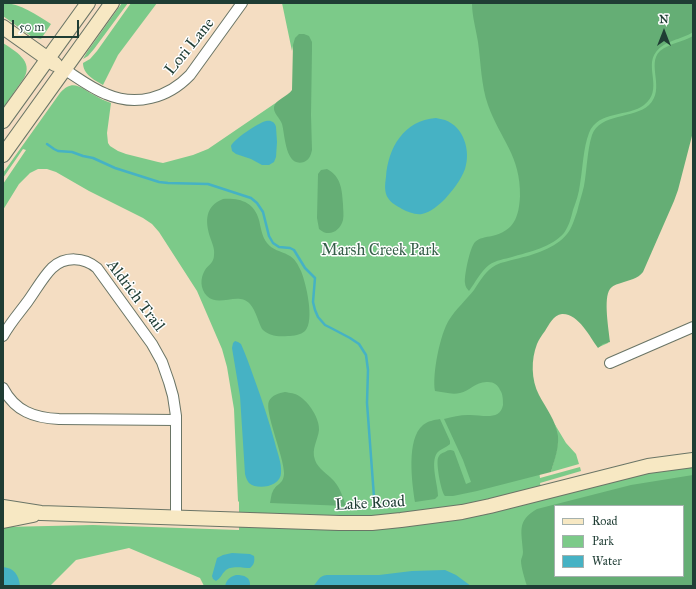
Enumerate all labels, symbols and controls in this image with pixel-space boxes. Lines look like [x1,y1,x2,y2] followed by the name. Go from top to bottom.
[14,12,81,38] scale bar
[644,12,684,52] north arrow
[659,13,669,26] text: N
[161,15,219,79] street label: Lori Lane
[19,20,44,34] text: 50 m
[321,241,439,261] park label: Marsh Creek Park
[102,256,168,336] street label: Aldrich Trail
[335,493,405,515] street label: Lake Road
[554,505,684,577] legend
[592,514,618,528] text: Road
[592,534,614,548] text: Park
[592,554,622,568] text: Water

